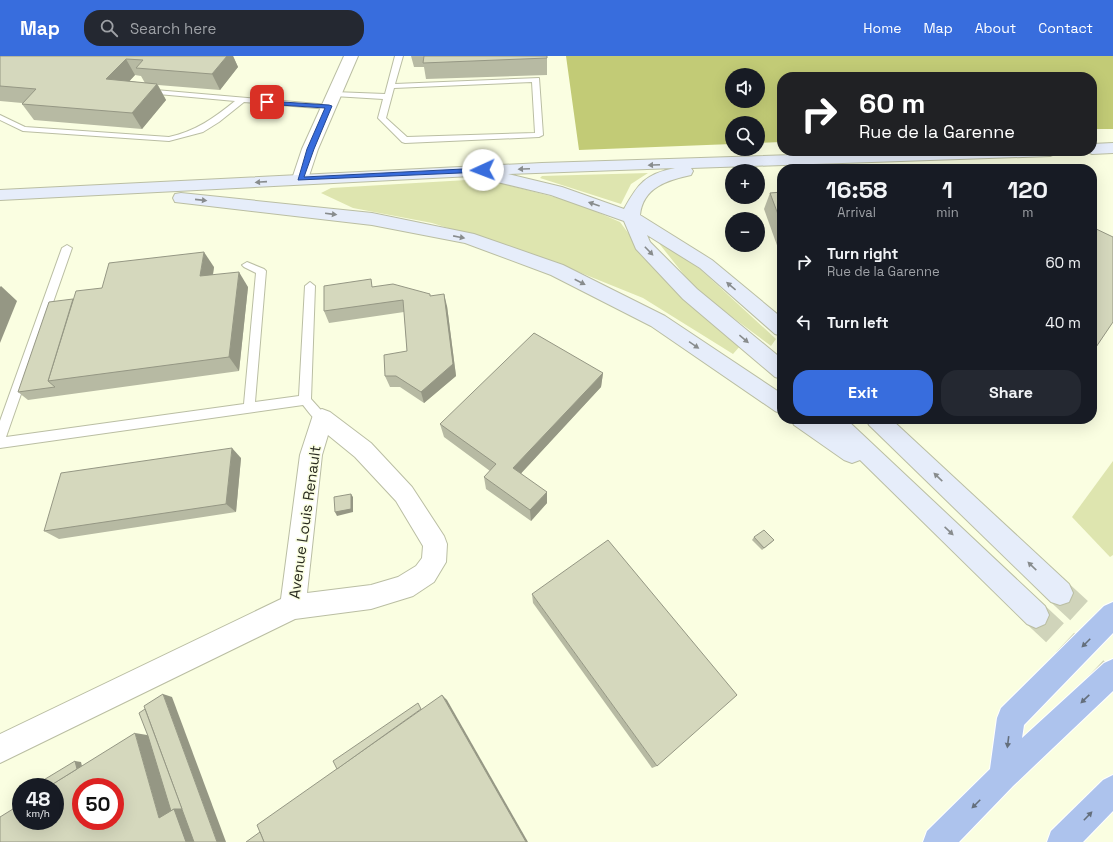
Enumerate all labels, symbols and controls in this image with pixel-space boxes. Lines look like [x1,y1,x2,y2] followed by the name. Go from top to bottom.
[84,10,364,46] search box
[20,16,60,41] text: Map
[98,17,120,39] icon: search
[130,19,216,38] text: Search here
[863,19,901,37] text: Home
[923,19,953,37] text: Map
[975,19,1016,37] text: About
[1038,19,1093,37] text: Contact
[725,68,765,252] map controls
[725,68,765,108] button: sound
[250,85,284,119] pin
[859,85,925,121] text: 60 m
[793,88,845,140] icon: right
[256,91,278,113] icon: arrive
[725,116,765,156] button: search
[859,120,1015,143] text: Rue de la Garenne
[462,149,504,191] position arrow
[648,161,660,168] one-way arrow
[725,164,765,204] button: +
[517,166,530,172] one-way arrow
[826,174,887,205] text: 16:58
[942,174,953,205] text: 1
[1007,174,1048,205] text: 120
[255,178,267,185] one-way arrow
[195,196,207,203] one-way arrow
[588,201,600,207] one-way arrow
[837,204,876,221] text: Arrival
[936,204,959,221] text: min
[1022,204,1033,221] text: m
[325,211,337,217] one-way arrow
[725,212,765,252] button: −
[453,234,465,240] one-way arrow
[827,244,898,263] text: Turn right
[644,246,654,256] one-way arrow
[793,251,815,273] icon: right
[1045,253,1081,272] text: 60 m
[827,263,940,280] text: Rue de la Garenne
[575,279,586,285] one-way arrow
[725,281,736,290] one-way arrow
[793,311,815,333] icon: left
[827,313,889,332] text: Turn left
[1045,313,1081,332] text: 40 m
[739,335,750,344] one-way arrow
[688,341,699,349] one-way arrow
[793,370,933,416] button: Exit
[941,370,1081,416] button: Share
[284,444,325,600] street label: Avenue Louis Renault
[933,472,943,482] one-way arrow
[944,526,953,535] one-way arrow
[1027,561,1037,571] one-way arrow
[1081,638,1090,648] one-way arrow
[1080,694,1090,703] one-way arrow
[1005,736,1011,748] one-way arrow
[72,778,124,830] speed limit sign: 50
[26,786,50,812] text: 48
[971,799,981,809] one-way arrow
[26,807,50,820] text: km/h
[1083,811,1093,821] one-way arrow

